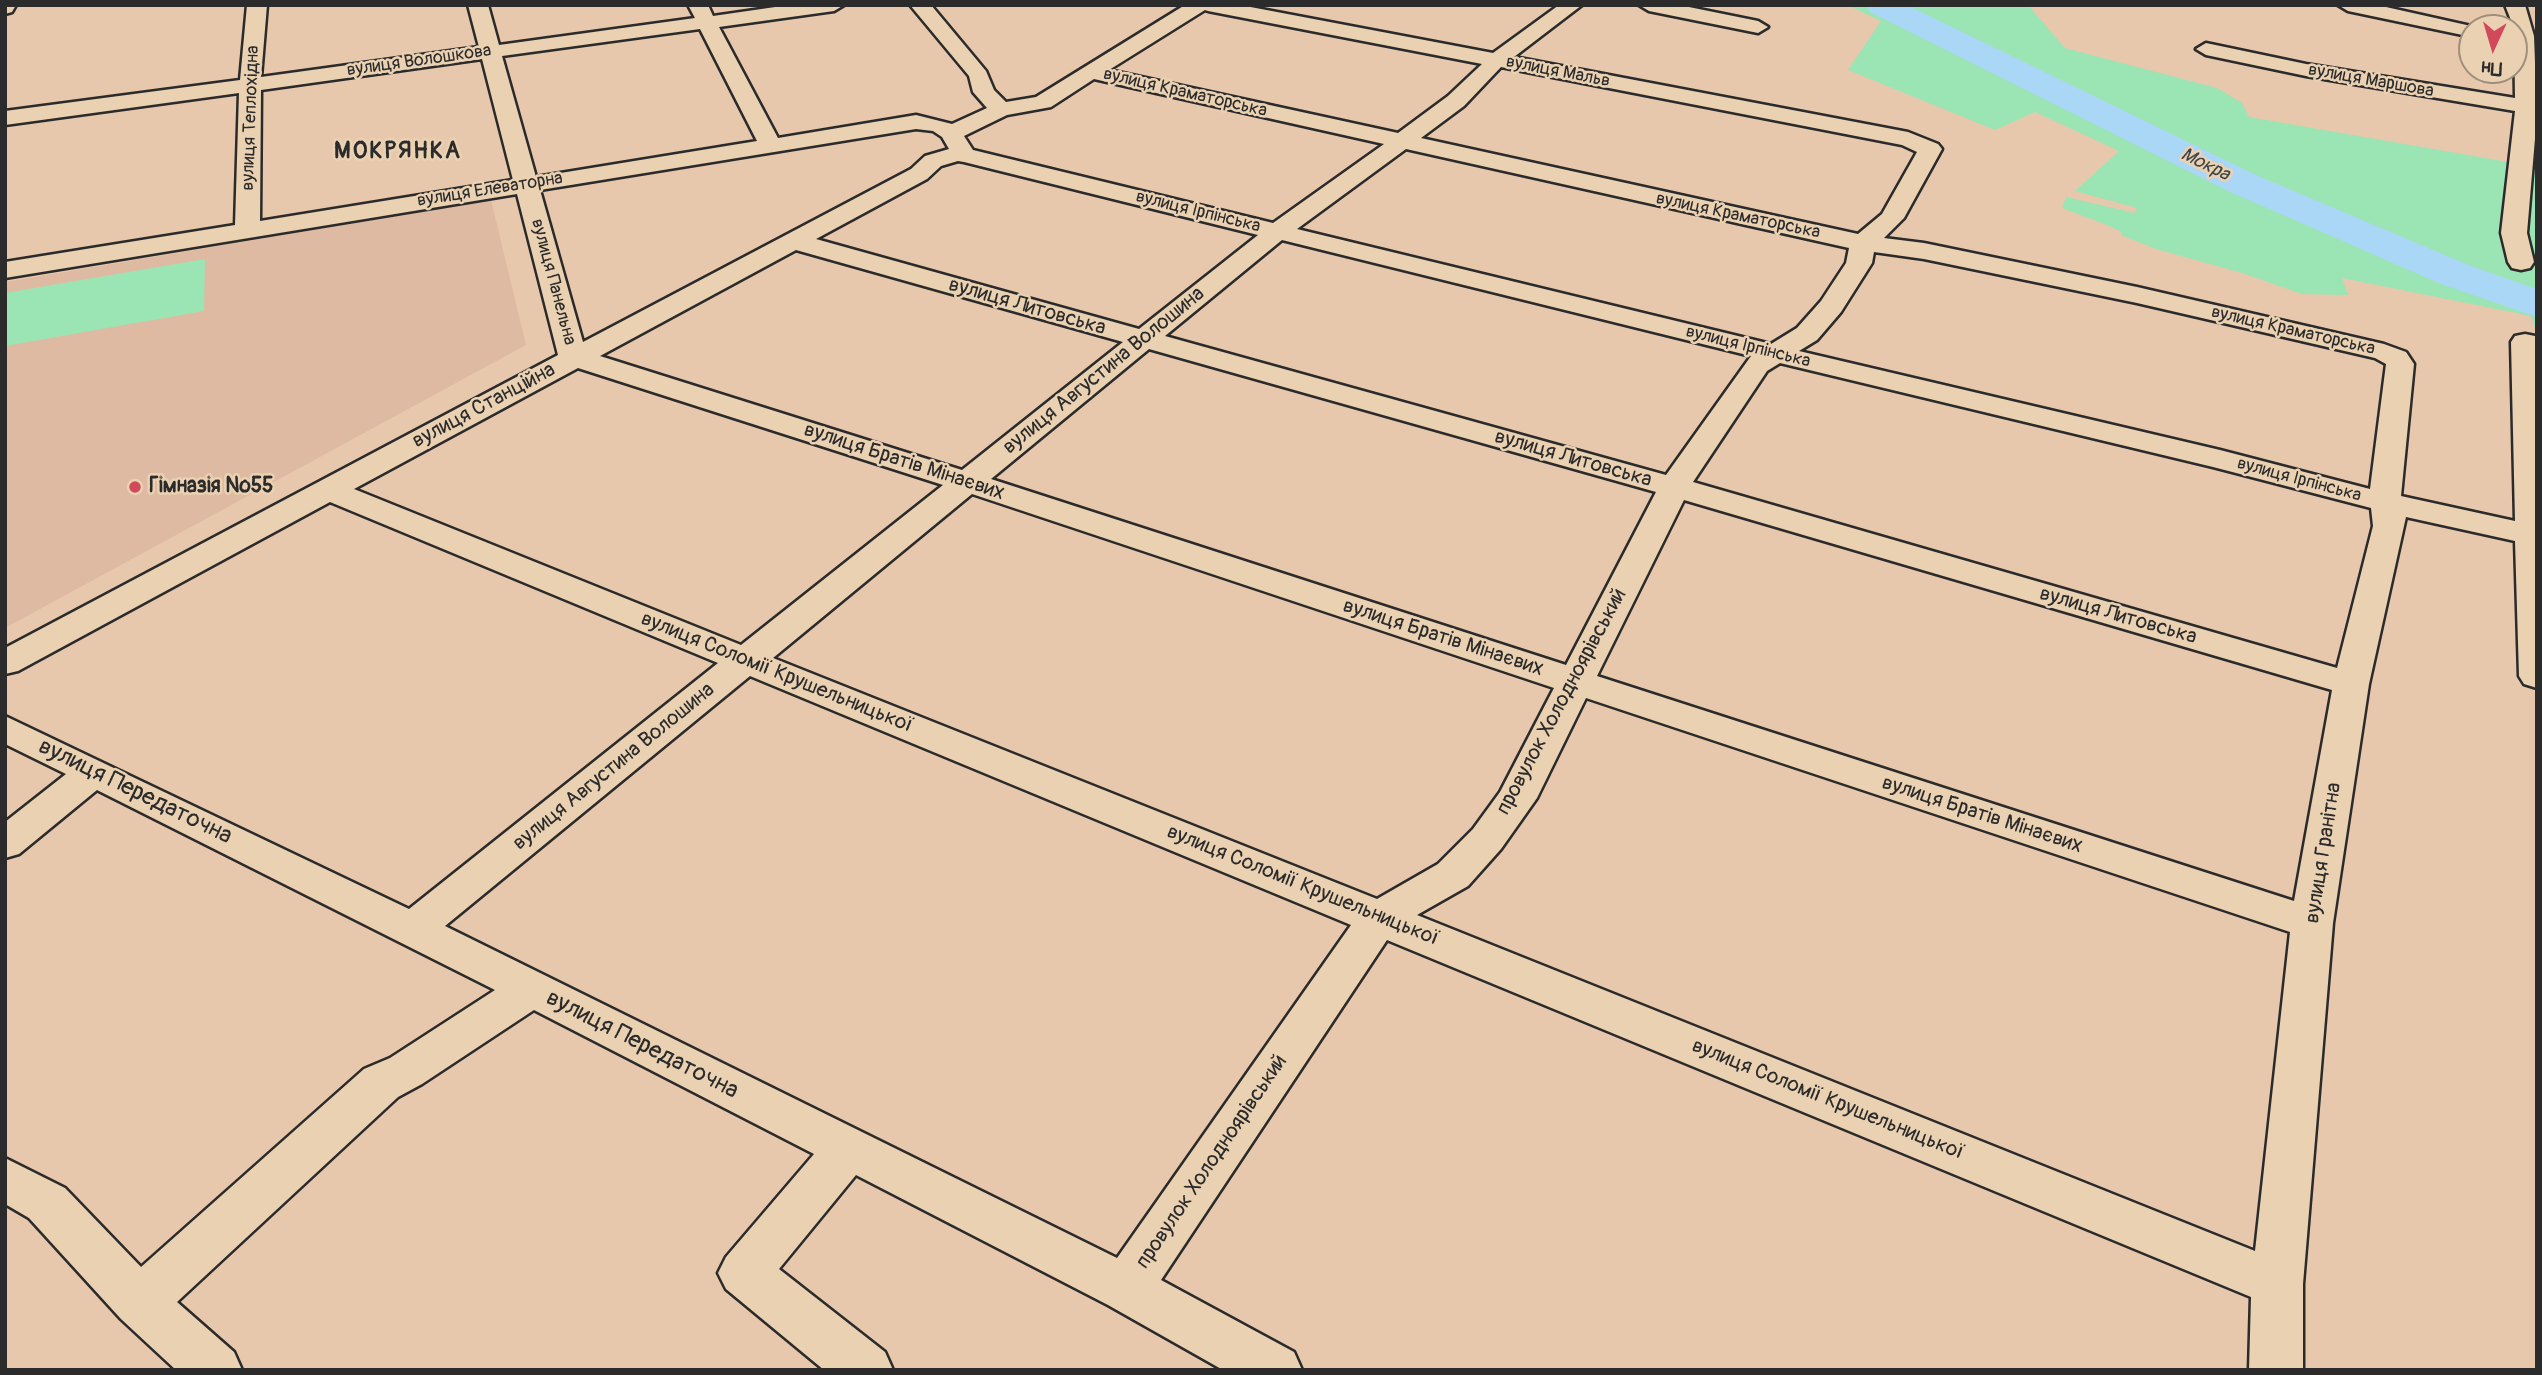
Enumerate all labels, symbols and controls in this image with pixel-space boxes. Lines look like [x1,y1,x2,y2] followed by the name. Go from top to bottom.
[2458,14,2528,84] north arrow
[345,40,493,82] street label: вулиця Волошкова
[238,45,264,191] street label: вулиця Теплохідна
[1504,51,1612,93] street label: вулиця Мальв
[2480,55,2503,81] text: Пн
[2307,59,2435,103] street label: вулиця Маршова
[1101,64,1269,122] street label: вулиця Краматорська
[335,138,461,166] district label: МОКРЯНКА
[2177,143,2233,187] water label: Мокра
[416,168,564,212] street label: вулиця Елеваторна
[1133,186,1263,238] street label: вулиця Ірпінська
[1654,188,1822,244] street label: вулиця Краматорська
[526,217,580,347] street label: вулиця Панельна
[946,273,1108,341] street label: вулиця Литовська
[998,282,1210,460] street label: вулиця Августина Волошина
[2209,302,2377,360] street label: вулиця Краматорська
[1683,321,1813,373] street label: вулиця Ірпінська
[408,358,560,454] street label: вулиця Станційна
[801,418,1007,506] street label: вулиця Братів Мінаєвих
[1492,425,1654,493] street label: вулиця Литовська
[2235,453,2363,507] street label: вулиця Ірпінська
[149,474,273,500] place label: Гімназія №55
[127,479,143,495] marker: Гімназія №55
[2037,582,2199,650] street label: вулиця Литовська
[1492,585,1632,819] street label: провулок Холодноярівський
[1340,594,1546,682] street label: вулиця Братів Мінаєвих
[637,607,917,739] street label: вулиця Соломії Крушельницької
[508,678,720,856] street label: вулиця Августина Волошина
[33,733,237,851] street label: вулиця Передаточна
[1879,771,2085,859] street label: вулиця Братів Мінаєвих
[2300,781,2348,925] street label: вулиця Гранітна
[1163,820,1443,952] street label: вулиця Соломії Крушельницької
[541,984,743,1106] street label: вулиця Передаточна
[1688,1034,1968,1166] street label: вулиця Соломії Крушельницької
[1131,1050,1293,1274] street label: провулок Холодноярівський

